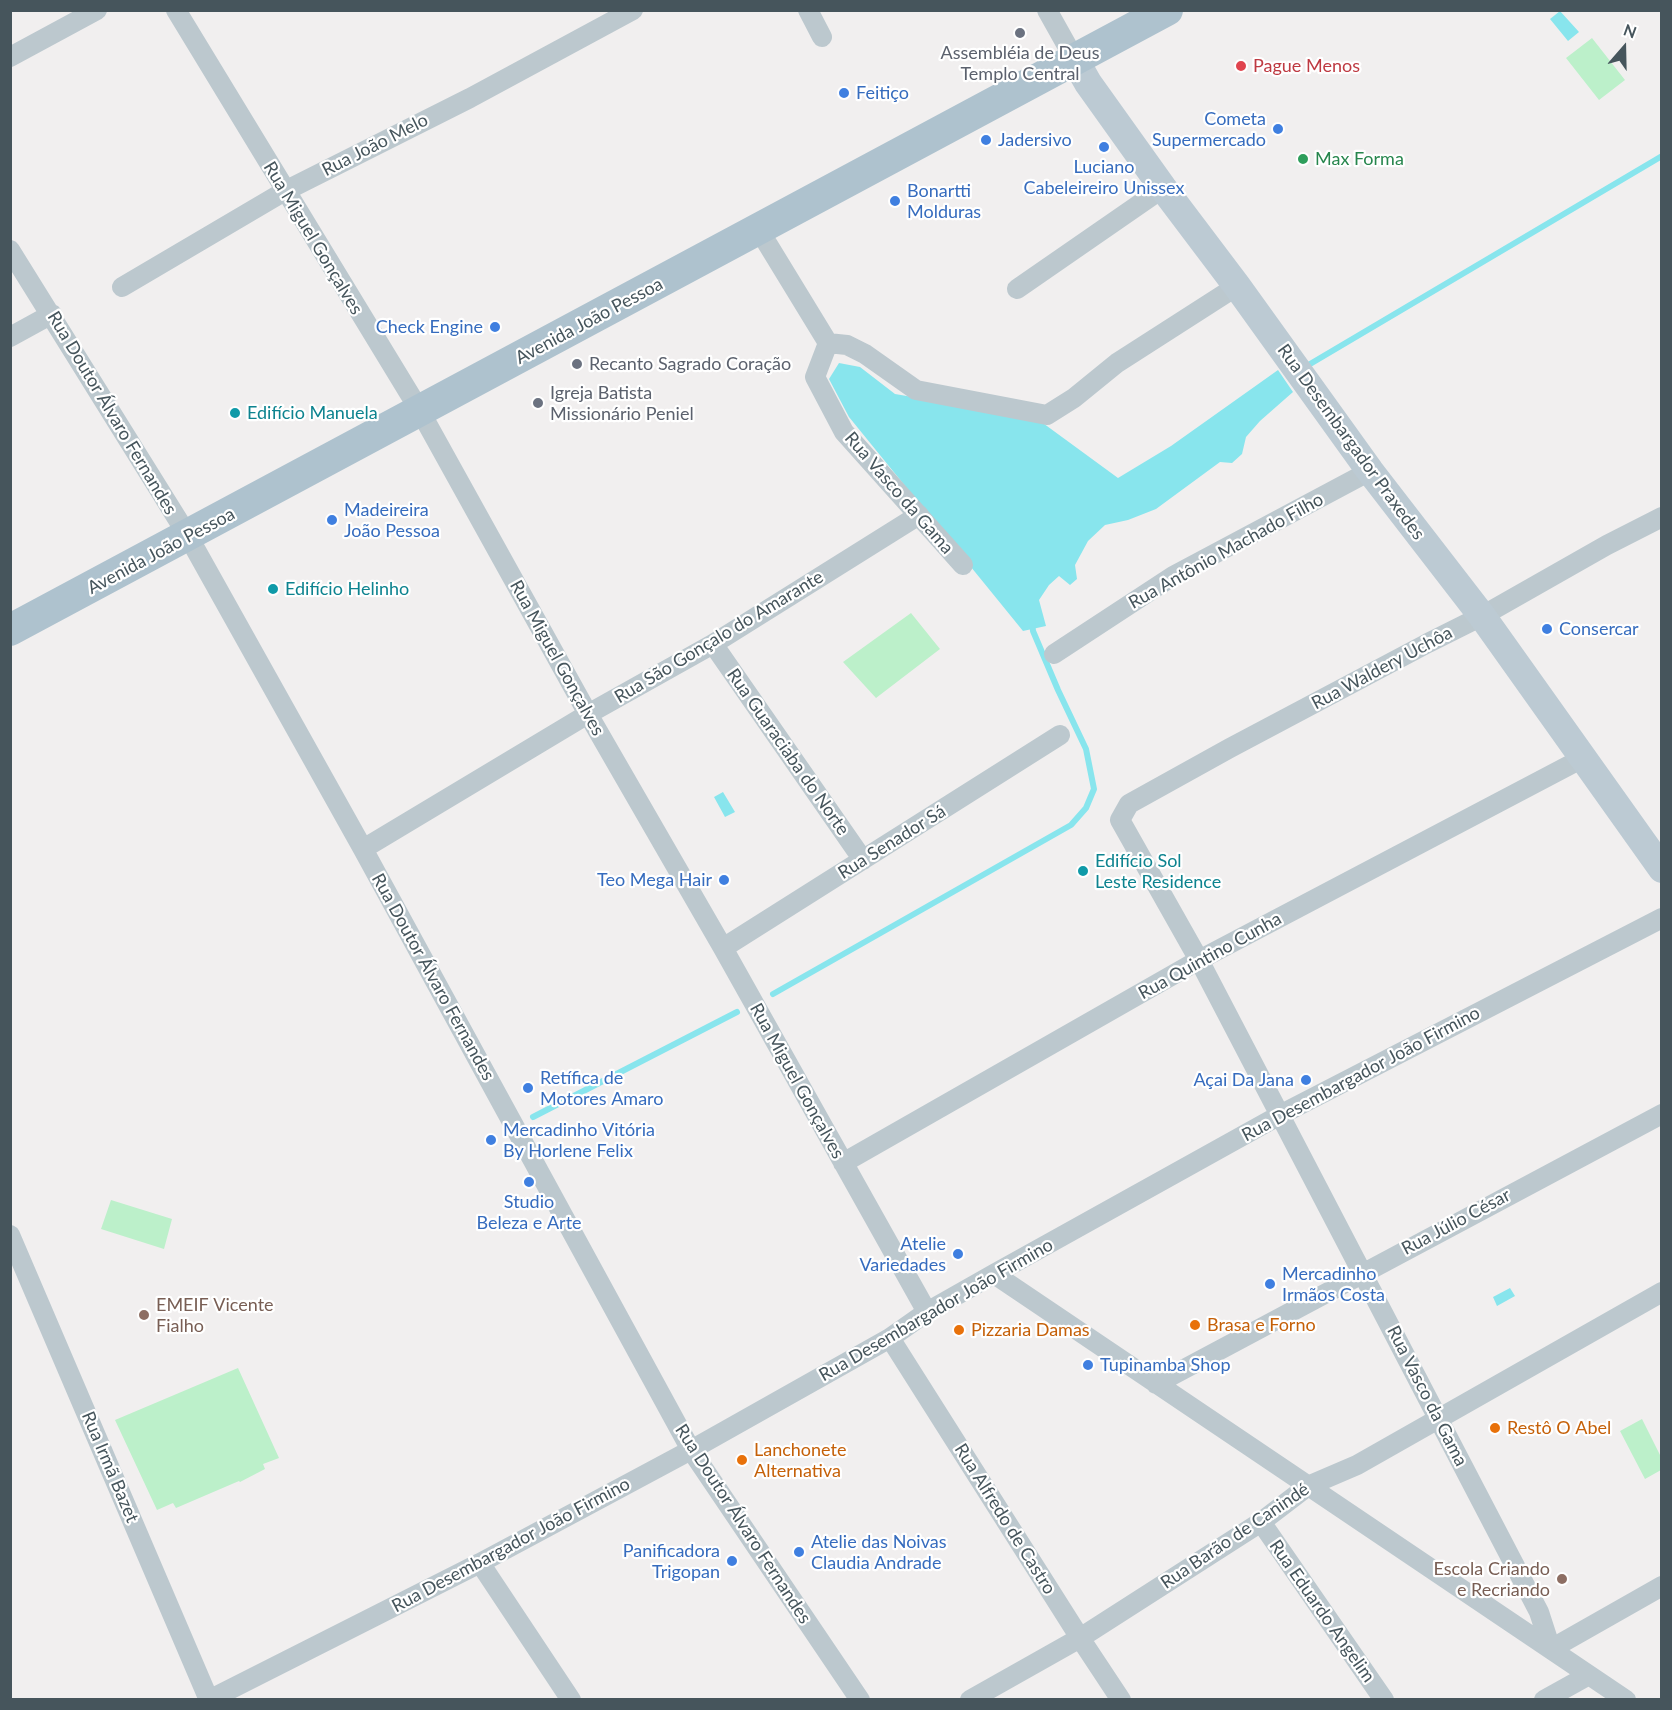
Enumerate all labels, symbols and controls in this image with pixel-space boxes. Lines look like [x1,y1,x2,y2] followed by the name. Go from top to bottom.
[1594,18,1654,78] north arrow
[1621,20,1639,42] text: N
[1013,26,1027,40] marker: Assembléia de Deus Templo Central
[941,42,1099,84] place label: Assembléia de Deus Templo Central
[1253,55,1360,77] place label: Pague Menos
[1234,59,1248,73] marker: Pague Menos
[856,82,909,104] place label: Feitiço
[837,86,851,100] marker: Feitiço
[1152,108,1266,150] place label: Cometa Supermercado
[318,109,432,181] street label: Rua João Melo
[1271,122,1285,136] marker: Cometa Supermercado
[998,129,1072,151] place label: Jadersivo
[979,133,993,147] marker: Jadersivo
[1097,140,1111,154] marker: Luciano Cabeleireiro Unissex
[1315,148,1404,170] place label: Max Forma
[1296,152,1310,166] marker: Max Forma
[1024,156,1184,198] place label: Luciano Cabeleireiro Unissex
[259,158,367,318] street label: Rua Miguel Gonçalves
[907,180,981,222] place label: Bonartti Molduras
[888,194,902,208] marker: Bonartti Molduras
[512,273,666,369] street label: Avenida João Pessoa
[43,307,181,519] street label: Rua Doutor Álvaro Fernandes
[376,316,483,338] place label: Check Engine
[488,320,502,334] marker: Check Engine
[1273,340,1429,544] street label: Rua Desembargador Praxedes
[589,353,791,375] place label: Recanto Sagrado Coração
[570,357,584,371] marker: Recanto Sagrado Coração
[550,382,694,424] place label: Igreja Batista Missionário Peniel
[531,396,545,410] marker: Igreja Batista Missionário Peniel
[247,402,378,424] place label: Edifício Manuela
[228,406,242,420] marker: Edifício Manuela
[840,428,958,558] street label: Rua Vasco da Gama
[1125,488,1327,614] street label: Rua Antônio Machado Filho
[344,499,440,542] place label: Madeireira João Pessoa
[84,503,238,599] street label: Avenida João Pessoa
[325,513,339,527] marker: Madeireira João Pessoa
[611,566,827,708] street label: Rua São Gonçalo do Amarante
[505,576,609,740] street label: Rua Miguel Gonçalves
[285,578,409,600] place label: Edifício Helinho
[266,582,280,596] marker: Edifício Helinho
[1559,618,1639,640] place label: Consercar
[1308,622,1456,714] street label: Rua Waldery Uchôa
[1540,622,1554,636] marker: Consercar
[722,665,854,839] street label: Rua Guaraciaba do Norte
[834,800,950,884] street label: Rua Senador Sá
[1095,850,1221,892] place label: Edifício Sol Leste Residence
[1076,864,1090,878] marker: Edifício Sol Leste Residence
[597,869,712,891] place label: Teo Mega Hair
[367,870,499,1084] street label: Rua Doutor Álvaro Fernandes
[717,873,731,887] marker: Teo Mega Hair
[1135,908,1285,1004] street label: Rua Quintino Cunha
[745,999,849,1163] street label: Rua Miguel Gonçalves
[1238,1002,1484,1146] street label: Rua Desembargador João Firmino
[540,1067,663,1110] place label: Retífica de Motores Amaro
[1193,1069,1294,1091] place label: Açai Da Jana
[1299,1073,1313,1087] marker: Açai Da Jana
[521,1081,535,1095] marker: Retífica de Motores Amaro
[503,1119,655,1162] place label: Mercadinho Vitória By Horlene Felix
[484,1133,498,1147] marker: Mercadinho Vitória By Horlene Felix
[522,1175,536,1189] marker: Studio Beleza e Arte
[1398,1184,1514,1260] street label: Rua Júlio César
[476,1191,582,1234] place label: Studio Beleza e Arte
[859,1233,946,1276] place label: Atelie Variedades
[815,1234,1057,1386] street label: Rua Desembargador João Firmino
[951,1247,965,1261] marker: Atelie Variedades
[1282,1263,1385,1306] place label: Mercadinho Irmãos Costa
[1263,1277,1277,1291] marker: Mercadinho Irmãos Costa
[156,1294,274,1336] place label: EMEIF Vicente Fialho
[137,1308,151,1322] marker: EMEIF Vicente Fialho
[1207,1314,1316,1336] place label: Brasa e Forno
[1188,1318,1202,1332] marker: Brasa e Forno
[971,1319,1090,1341] place label: Pizzaria Damas
[1382,1322,1472,1470] street label: Rua Vasco da Gama
[952,1323,966,1337] marker: Pizzaria Damas
[1100,1354,1231,1376] place label: Tupinamba Shop
[1081,1358,1095,1372] marker: Tupinamba Shop
[77,1408,143,1526] street label: Rua Irmã Bazet
[1507,1417,1611,1439] place label: Restô O Abel
[670,1420,816,1628] street label: Rua Doutor Álvaro Fernandes
[1488,1421,1502,1435] marker: Restô O Abel
[754,1439,846,1482] place label: Lanchonete Alternativa
[950,1440,1060,1598] street label: Rua Alfredo de Castro
[735,1453,749,1467] marker: Lanchonete Alternativa
[388,1473,634,1617] street label: Rua Desembargador João Firmino
[1157,1478,1313,1594] street label: Rua Barão de Canindé
[811,1531,946,1574] place label: Atelie das Noivas Claudia Andrade
[1265,1536,1379,1686] street label: Rua Eduardo Angelim
[623,1540,720,1582] place label: Panificadora Trigopan
[792,1545,806,1559] marker: Atelie das Noivas Claudia Andrade
[725,1554,739,1568] marker: Panificadora Trigopan
[1433,1558,1550,1600] place label: Escola Criando e Recriando
[1555,1572,1569,1586] marker: Escola Criando e Recriando

